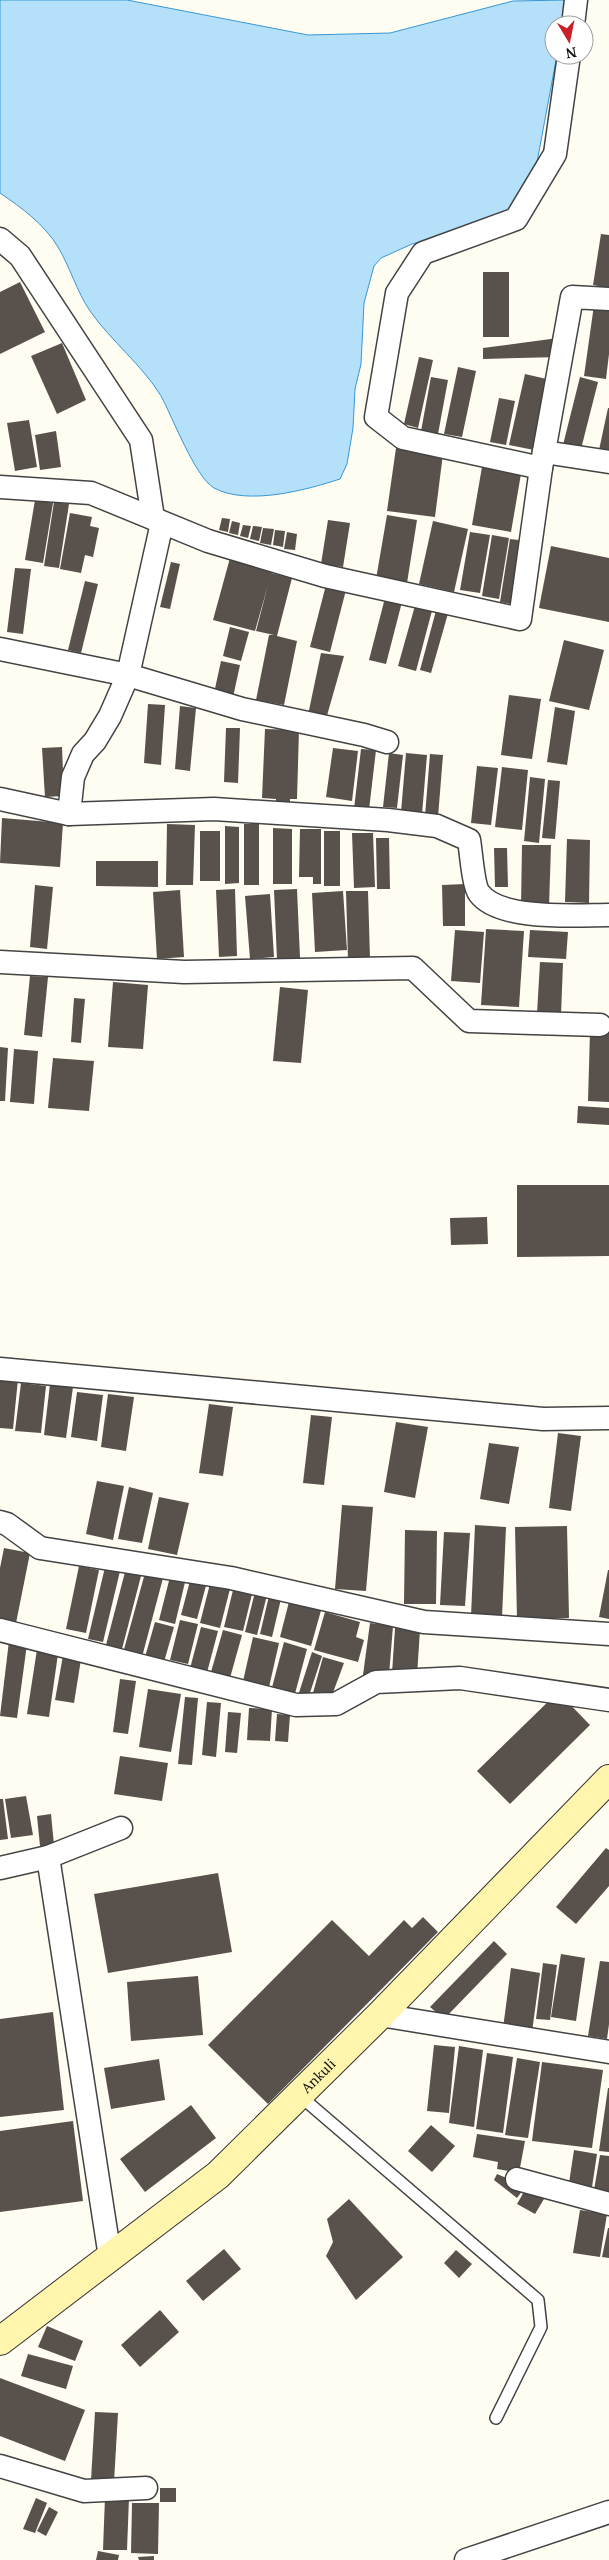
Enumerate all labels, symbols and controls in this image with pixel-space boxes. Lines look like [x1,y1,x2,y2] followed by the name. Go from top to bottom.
[544,15,594,65] north arrow
[564,43,578,64] text: N
[296,2054,339,2097] street label: Ankuli

